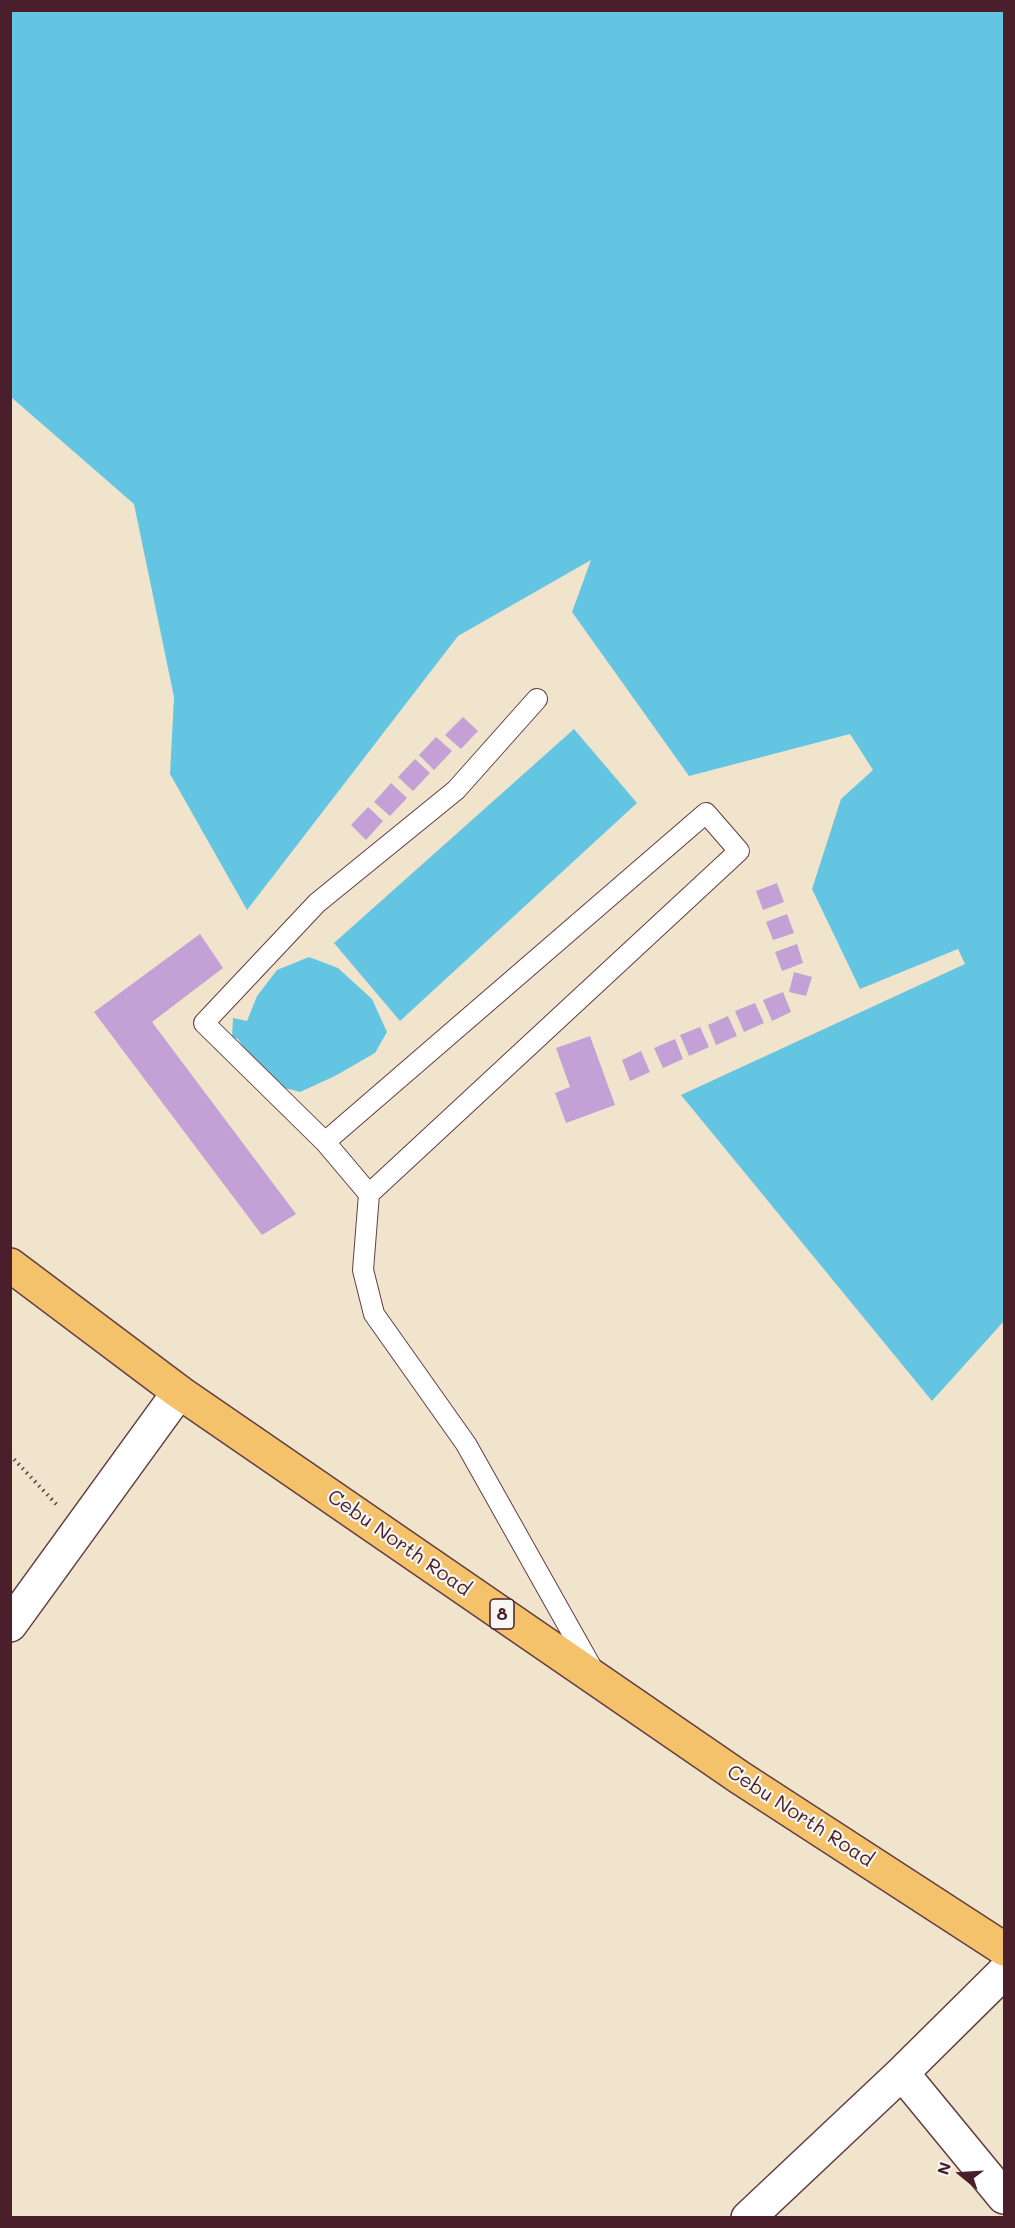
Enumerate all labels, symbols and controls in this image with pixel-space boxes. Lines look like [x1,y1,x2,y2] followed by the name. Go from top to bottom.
[323,1485,475,1601] street label: Cebu North Road
[490,1599,514,1629] road number: 8
[722,1760,878,1872] street label: Cebu North Road
[931,2144,991,2204] north arrow
[932,2159,955,2177] text: N

